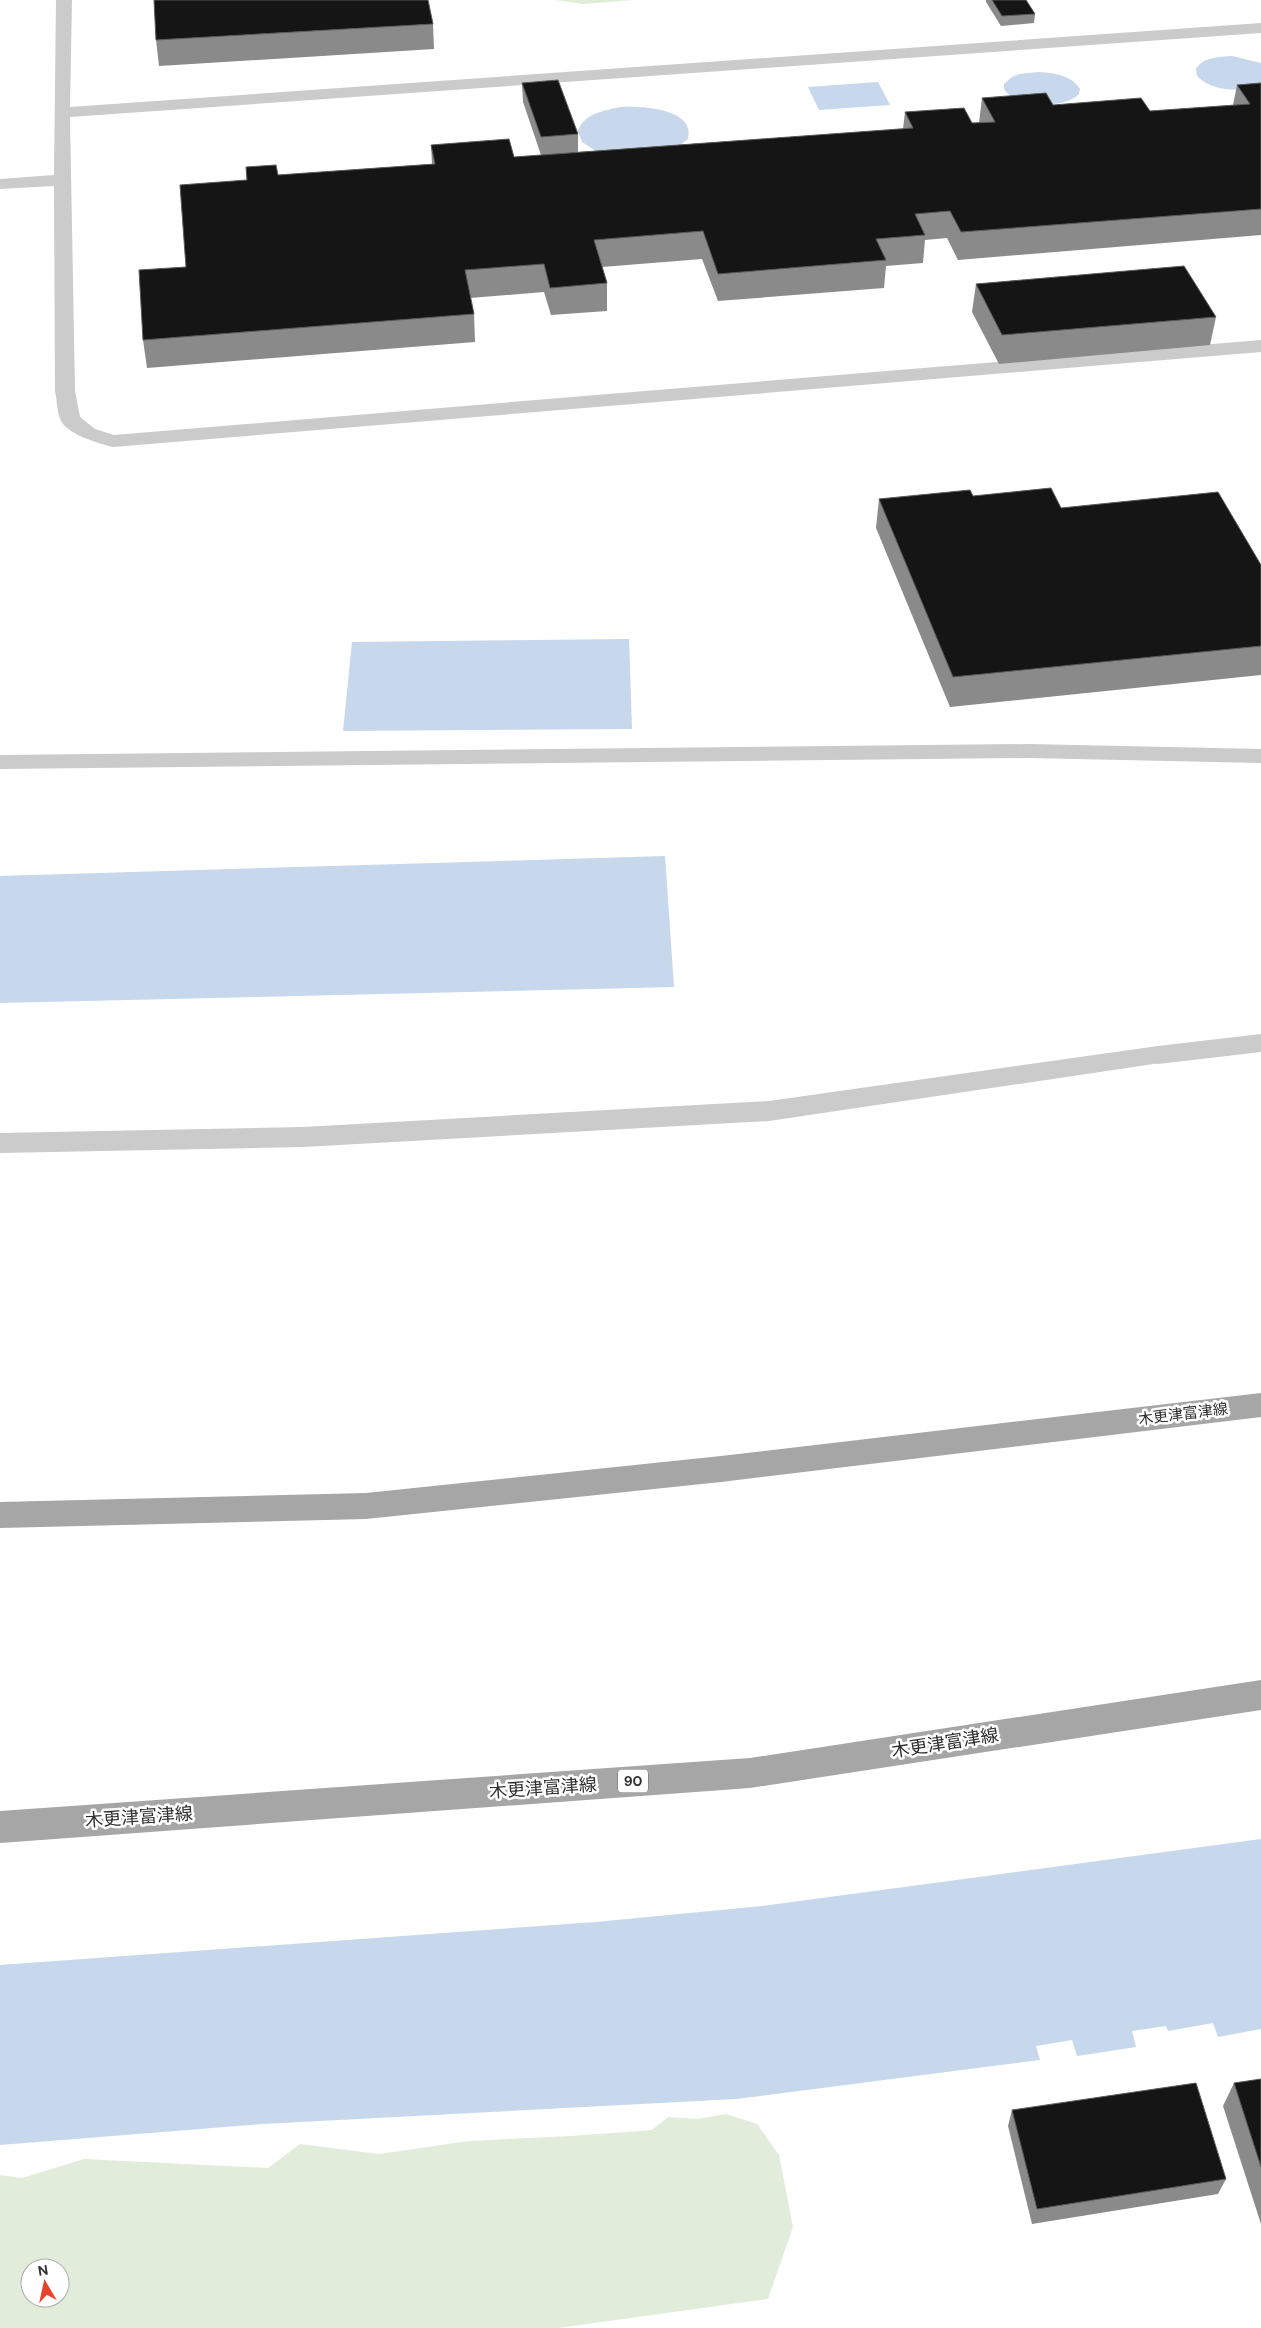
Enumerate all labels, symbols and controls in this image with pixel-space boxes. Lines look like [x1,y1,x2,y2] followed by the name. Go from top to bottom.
[1137,1399,1229,1429] street label: 木更津富津線
[890,1723,1000,1763] street label: 木更津富津線
[618,1770,648,1792] road number: 90
[488,1772,598,1804] street label: 木更津富津線
[84,1801,194,1833] street label: 木更津富津線
[20,2258,70,2308] north arrow
[37,2260,49,2280] text: N

